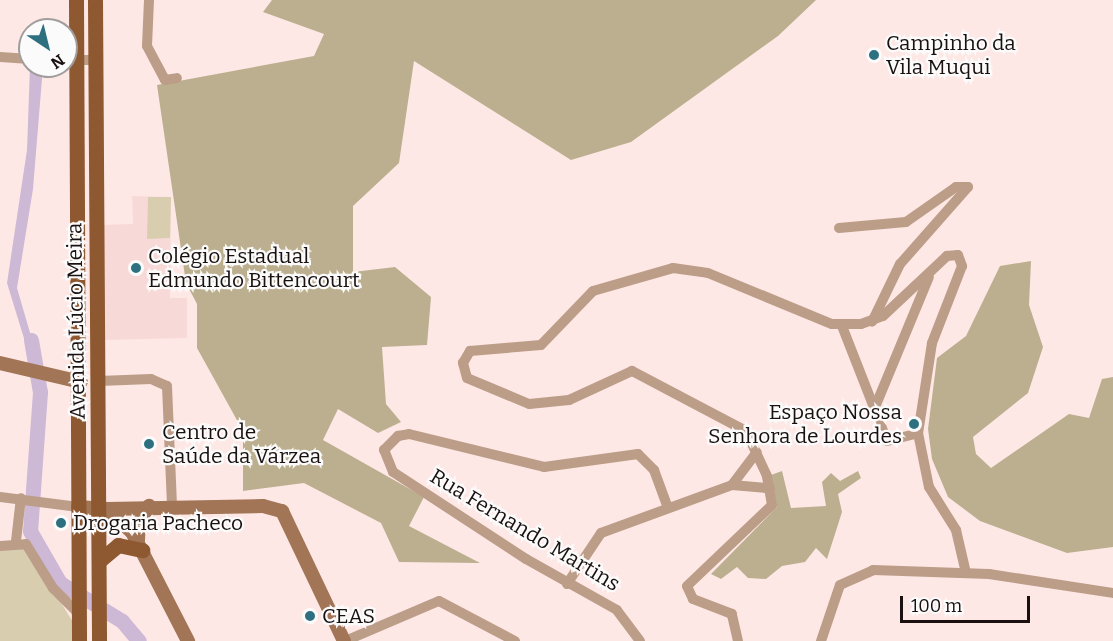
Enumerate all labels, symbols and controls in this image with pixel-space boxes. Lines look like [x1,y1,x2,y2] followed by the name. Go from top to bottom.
[18,18,78,78] north arrow
[886,30,1016,80] place label: Campinho da Vila Muqui
[867,48,881,62] marker: Campinho da Vila Muqui
[47,50,68,73] text: N
[62,222,90,420] street label: Avenida Lúcio Meira
[148,243,360,293] place label: Colégio Estadual Edmundo Bittencourt
[129,261,143,275] marker: Colégio Estadual Edmundo Bittencourt
[708,399,902,449] place label: Espaço Nossa Senhora de Lourdes
[907,417,921,431] marker: Espaço Nossa Senhora de Lourdes
[162,419,321,469] place label: Centro de Saúde da Várzea
[140,435,158,453] marker: Centro de Saúde da Várzea
[426,463,624,597] street label: Rua Fernando Martins
[73,510,243,536] place label: Drogaria Pacheco
[54,516,68,530] marker: Drogaria Pacheco
[903,584,1034,622] scale bar
[911,595,962,617] text: 100 m
[322,603,375,629] place label: CEAS
[303,609,317,623] marker: CEAS

